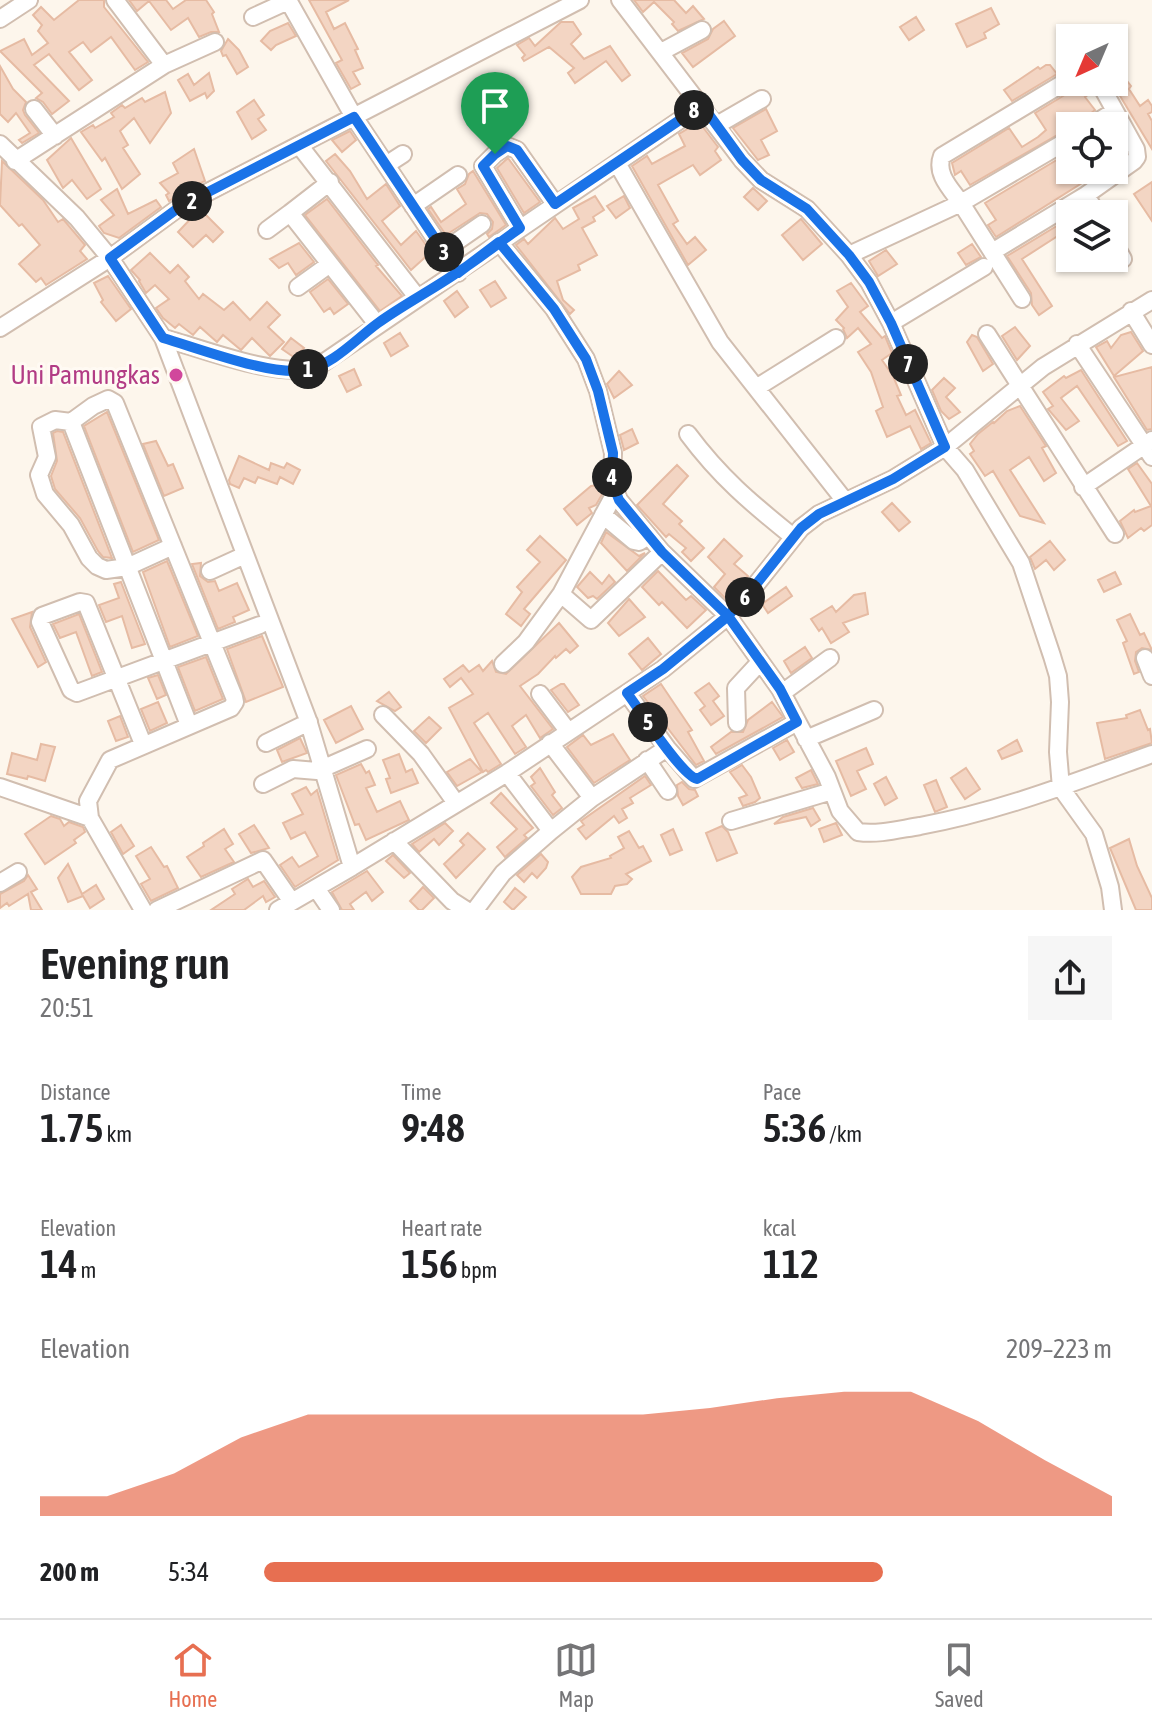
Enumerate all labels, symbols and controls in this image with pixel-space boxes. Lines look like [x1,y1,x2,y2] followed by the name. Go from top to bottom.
[1056,24,1128,96] north arrow
[1056,24,1128,272] map controls
[461,72,529,154] pin
[473,84,517,128] icon: arrive
[674,90,714,130] pin: 8
[689,97,699,123] text: 8
[1056,112,1128,184] button: locate
[172,181,212,221] pin: 2
[187,188,197,214] text: 2
[1056,200,1128,272] button: layers
[424,232,464,272] pin: 3
[439,239,449,265] text: 3
[888,344,928,384] pin: 7
[288,349,328,389] pin: 1
[903,351,913,377] text: 7
[303,356,313,382] text: 1
[10,360,160,390] place label: Uni Pamungkas
[167,366,185,384] marker: Uni Pamungkas
[592,457,632,497] pin: 4
[607,464,617,490] text: 4
[725,577,765,617] pin: 6
[740,584,750,610] text: 6
[628,702,668,742] pin: 5
[643,709,653,735] text: 5
[1028,936,1112,1020] button: share
[40,938,230,988] text: Evening run
[40,993,94,1023] text: 20:51
[40,1079,111,1105] text: Distance
[401,1079,441,1105] text: Time
[763,1079,801,1105] text: Pace
[40,1105,104,1150] text: 1.75
[401,1105,465,1150] text: 9:48
[763,1105,826,1150] text: 5:36
[104,1121,132,1147] text: km
[826,1121,862,1147] text: /km
[40,1215,116,1241] text: Elevation
[401,1215,482,1241] text: Heart rate
[763,1215,796,1241] text: kcal
[40,1241,78,1286] text: 14
[401,1241,458,1286] text: 156
[763,1241,819,1286] text: 112
[78,1257,96,1283] text: m
[458,1257,497,1283] text: bpm
[40,1334,130,1364] text: Elevation
[1006,1334,1112,1364] text: 209–223 m
[40,1557,99,1587] text: 200 m
[168,1557,209,1587] text: 5:34
[168,1638,217,1712] tab: Home
[554,1638,598,1712] tab: Map
[935,1638,984,1712] tab: Saved

